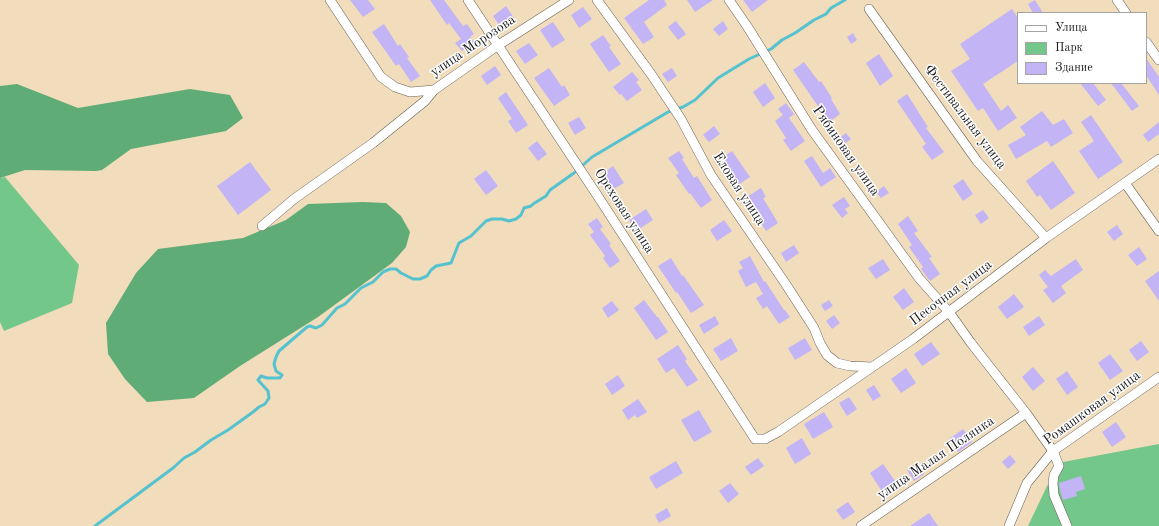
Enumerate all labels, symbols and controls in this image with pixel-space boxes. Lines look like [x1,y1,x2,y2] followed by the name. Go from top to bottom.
[427,11,519,81] street label: улица Морозова
[1017,12,1147,84] legend
[1055,22,1088,34] text: Улица
[1055,42,1083,54] text: Парк
[920,61,1010,173] street label: Фестивальная улица
[1055,62,1093,74] text: Здание
[809,103,883,199] street label: Рябиновая улица
[709,149,769,229] street label: Еловая улица
[590,165,658,257] street label: Ореховая улица
[906,256,996,330] street label: Песочная улица
[1040,367,1144,449] street label: Ромашковая улица
[874,413,998,503] street label: улица Малая Полянка

